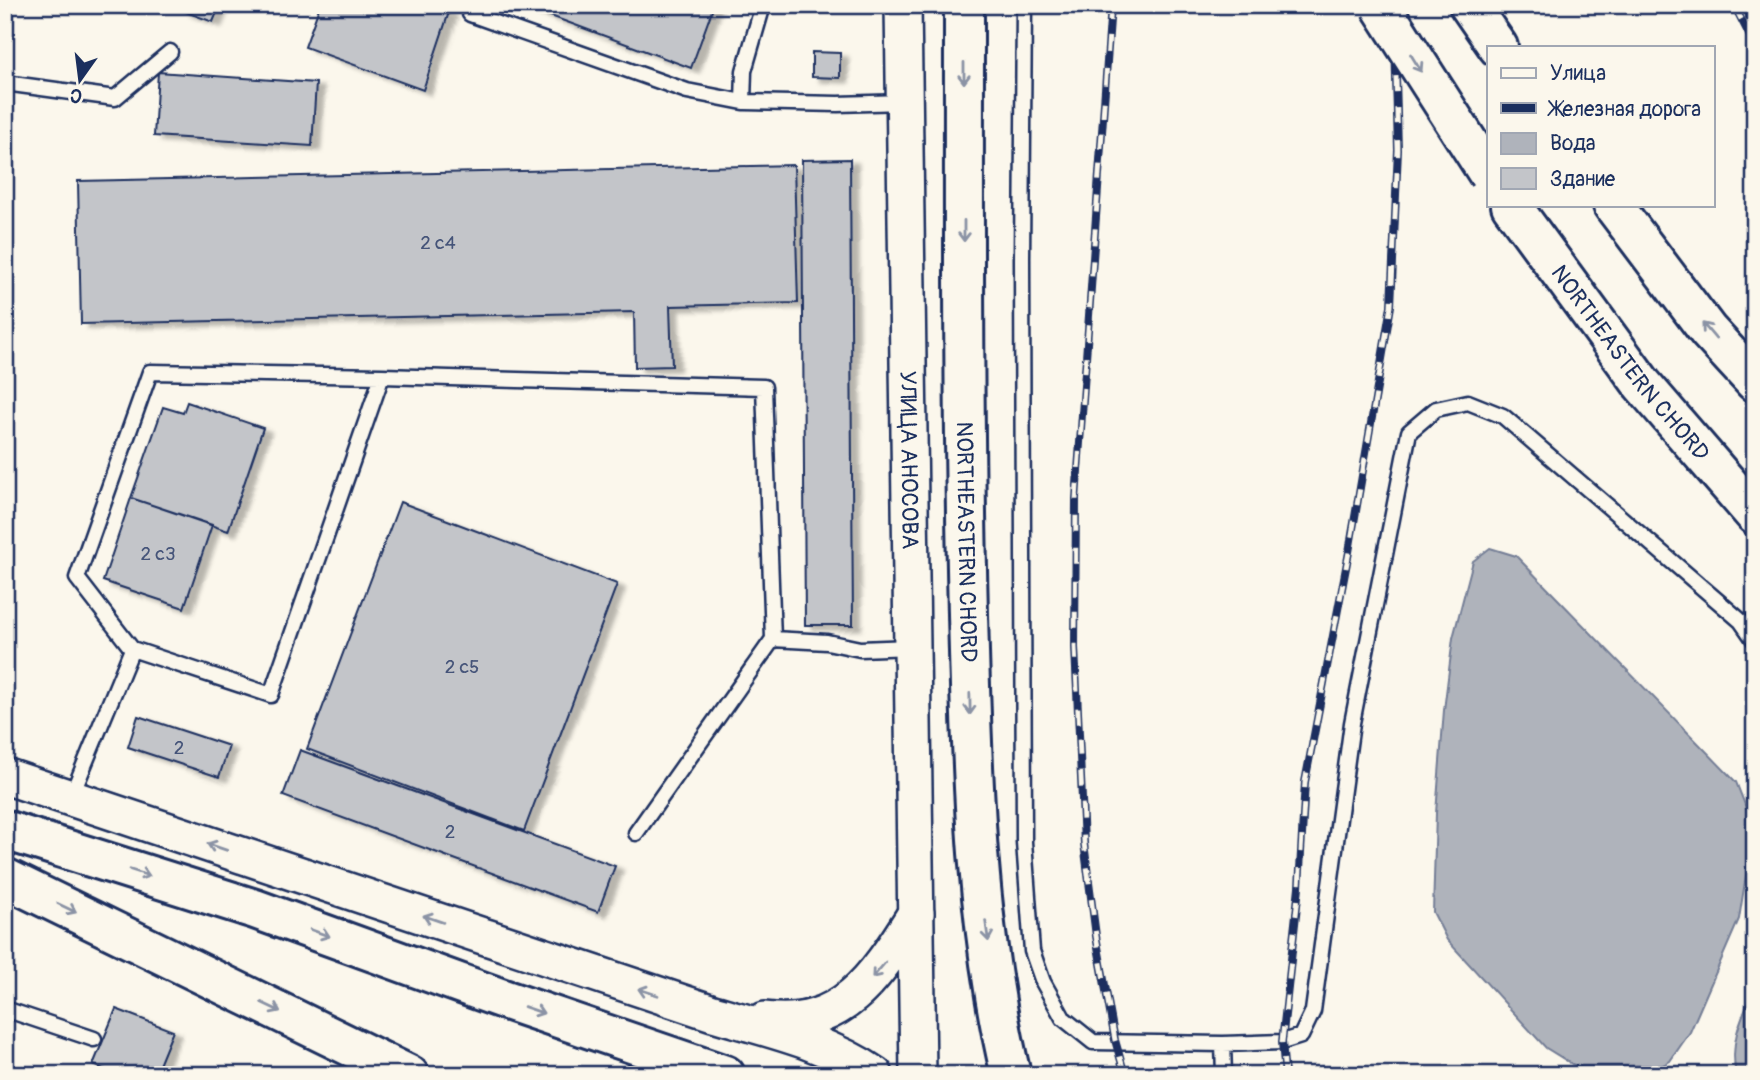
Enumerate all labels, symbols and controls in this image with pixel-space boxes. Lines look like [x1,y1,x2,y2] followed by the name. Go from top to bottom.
[46,46,116,116] north arrow
[1487,46,1714,206] legend
[1409,53,1424,72] one-way arrow
[1550,60,1606,87] text: Улица
[957,62,971,85] one-way arrow
[67,82,85,109] text: С
[1547,96,1701,123] text: Железная дорога
[1550,130,1596,157] text: Вода
[1550,166,1616,193] text: Здание
[957,220,971,243] one-way arrow
[420,231,456,255] house number: 2 с4
[1545,259,1716,467] street label: NORTHEASTERN CHORD
[1702,323,1717,341] one-way arrow
[893,370,925,550] street label: УЛИЦА АНОСОВА
[950,421,983,663] street label: NORTHEASTERN CHORD
[141,542,176,566] house number: 2 с3
[445,655,479,679] house number: 2 с5
[963,692,977,715] one-way arrow
[174,736,184,760] house number: 2
[445,820,455,844] house number: 2
[206,840,228,852] one-way arrow
[129,868,151,880] one-way arrow
[56,901,77,915] one-way arrow
[422,912,444,924] one-way arrow
[980,919,993,941] one-way arrow
[308,927,330,940] one-way arrow
[871,960,886,978] one-way arrow
[638,985,660,997] one-way arrow
[260,1001,281,1015] one-way arrow
[522,1005,544,1017] one-way arrow

